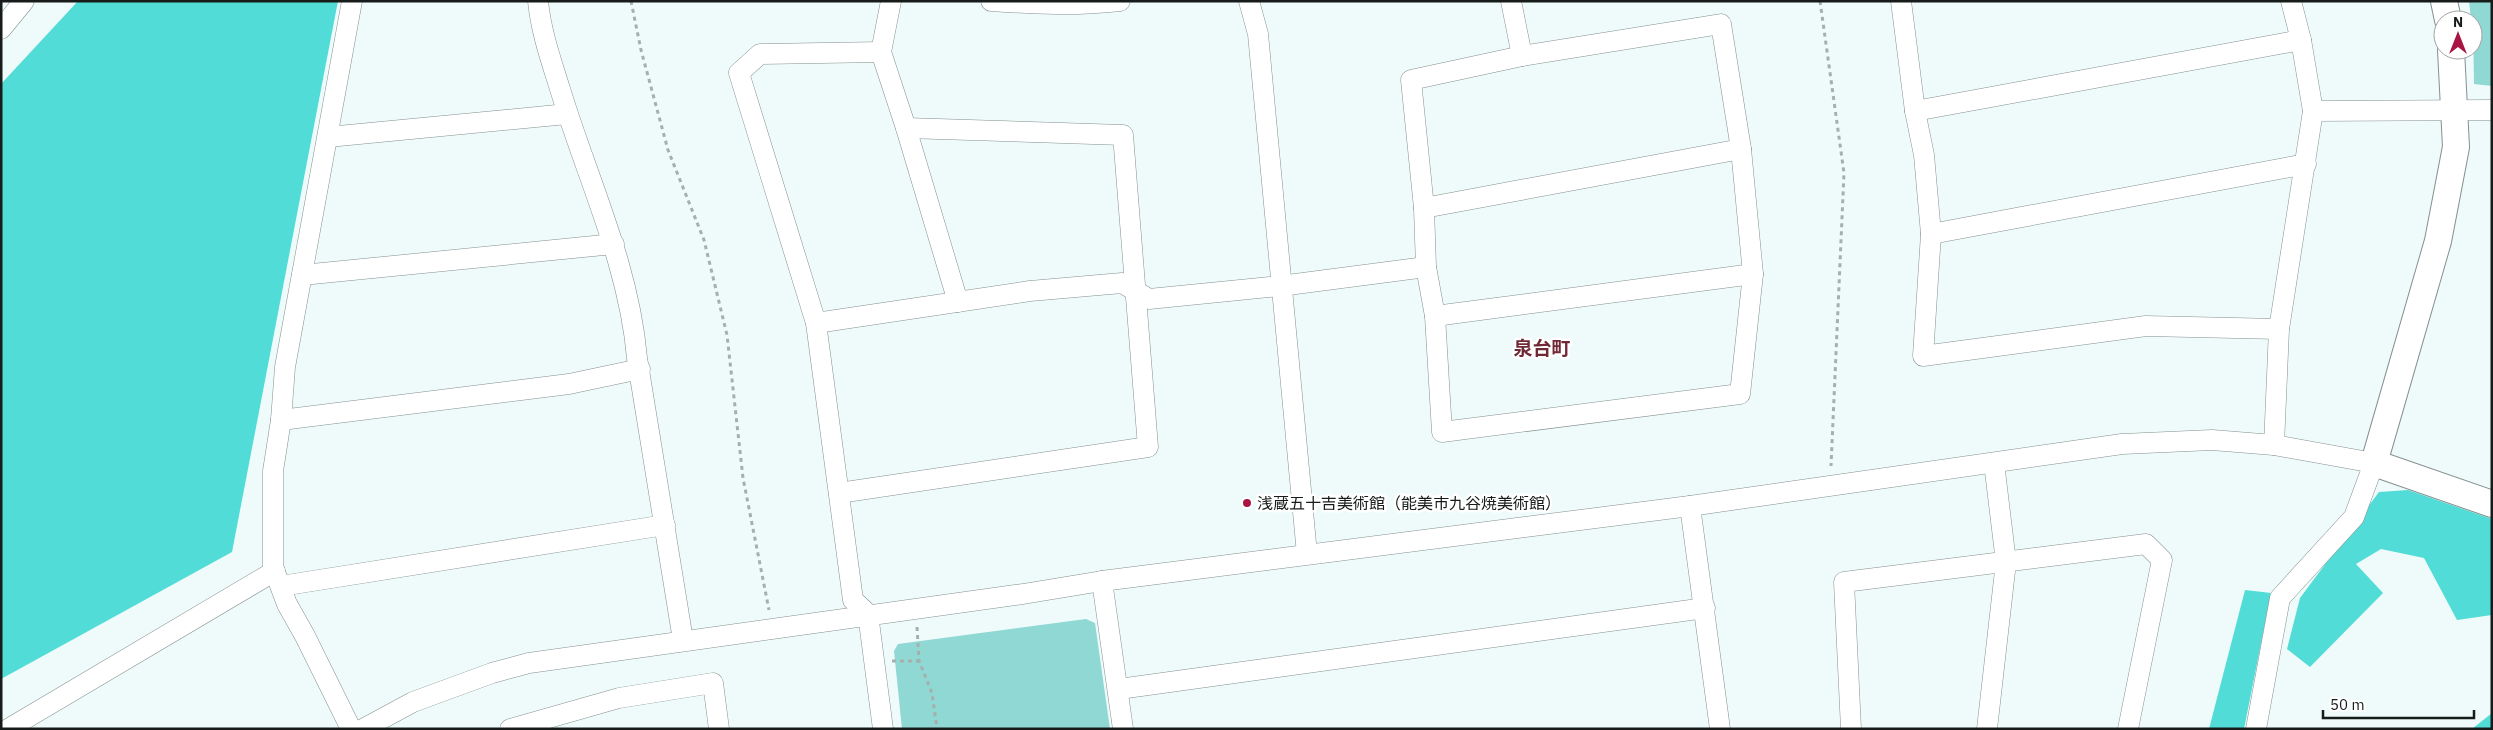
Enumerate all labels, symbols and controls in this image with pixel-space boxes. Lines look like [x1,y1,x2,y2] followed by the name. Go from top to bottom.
[2433,10,2483,60] north arrow
[2453,13,2463,31] text: N
[1513,336,1571,360] district label: 泉台町
[1257,493,1561,513] place label: 浅蔵五十吉美術館（能美市九谷焼美術館）
[1241,497,1253,509] marker: 浅蔵五十吉美術館（能美市九谷焼美術館）
[2323,688,2474,720] scale bar
[2330,695,2365,714] text: 50 m

